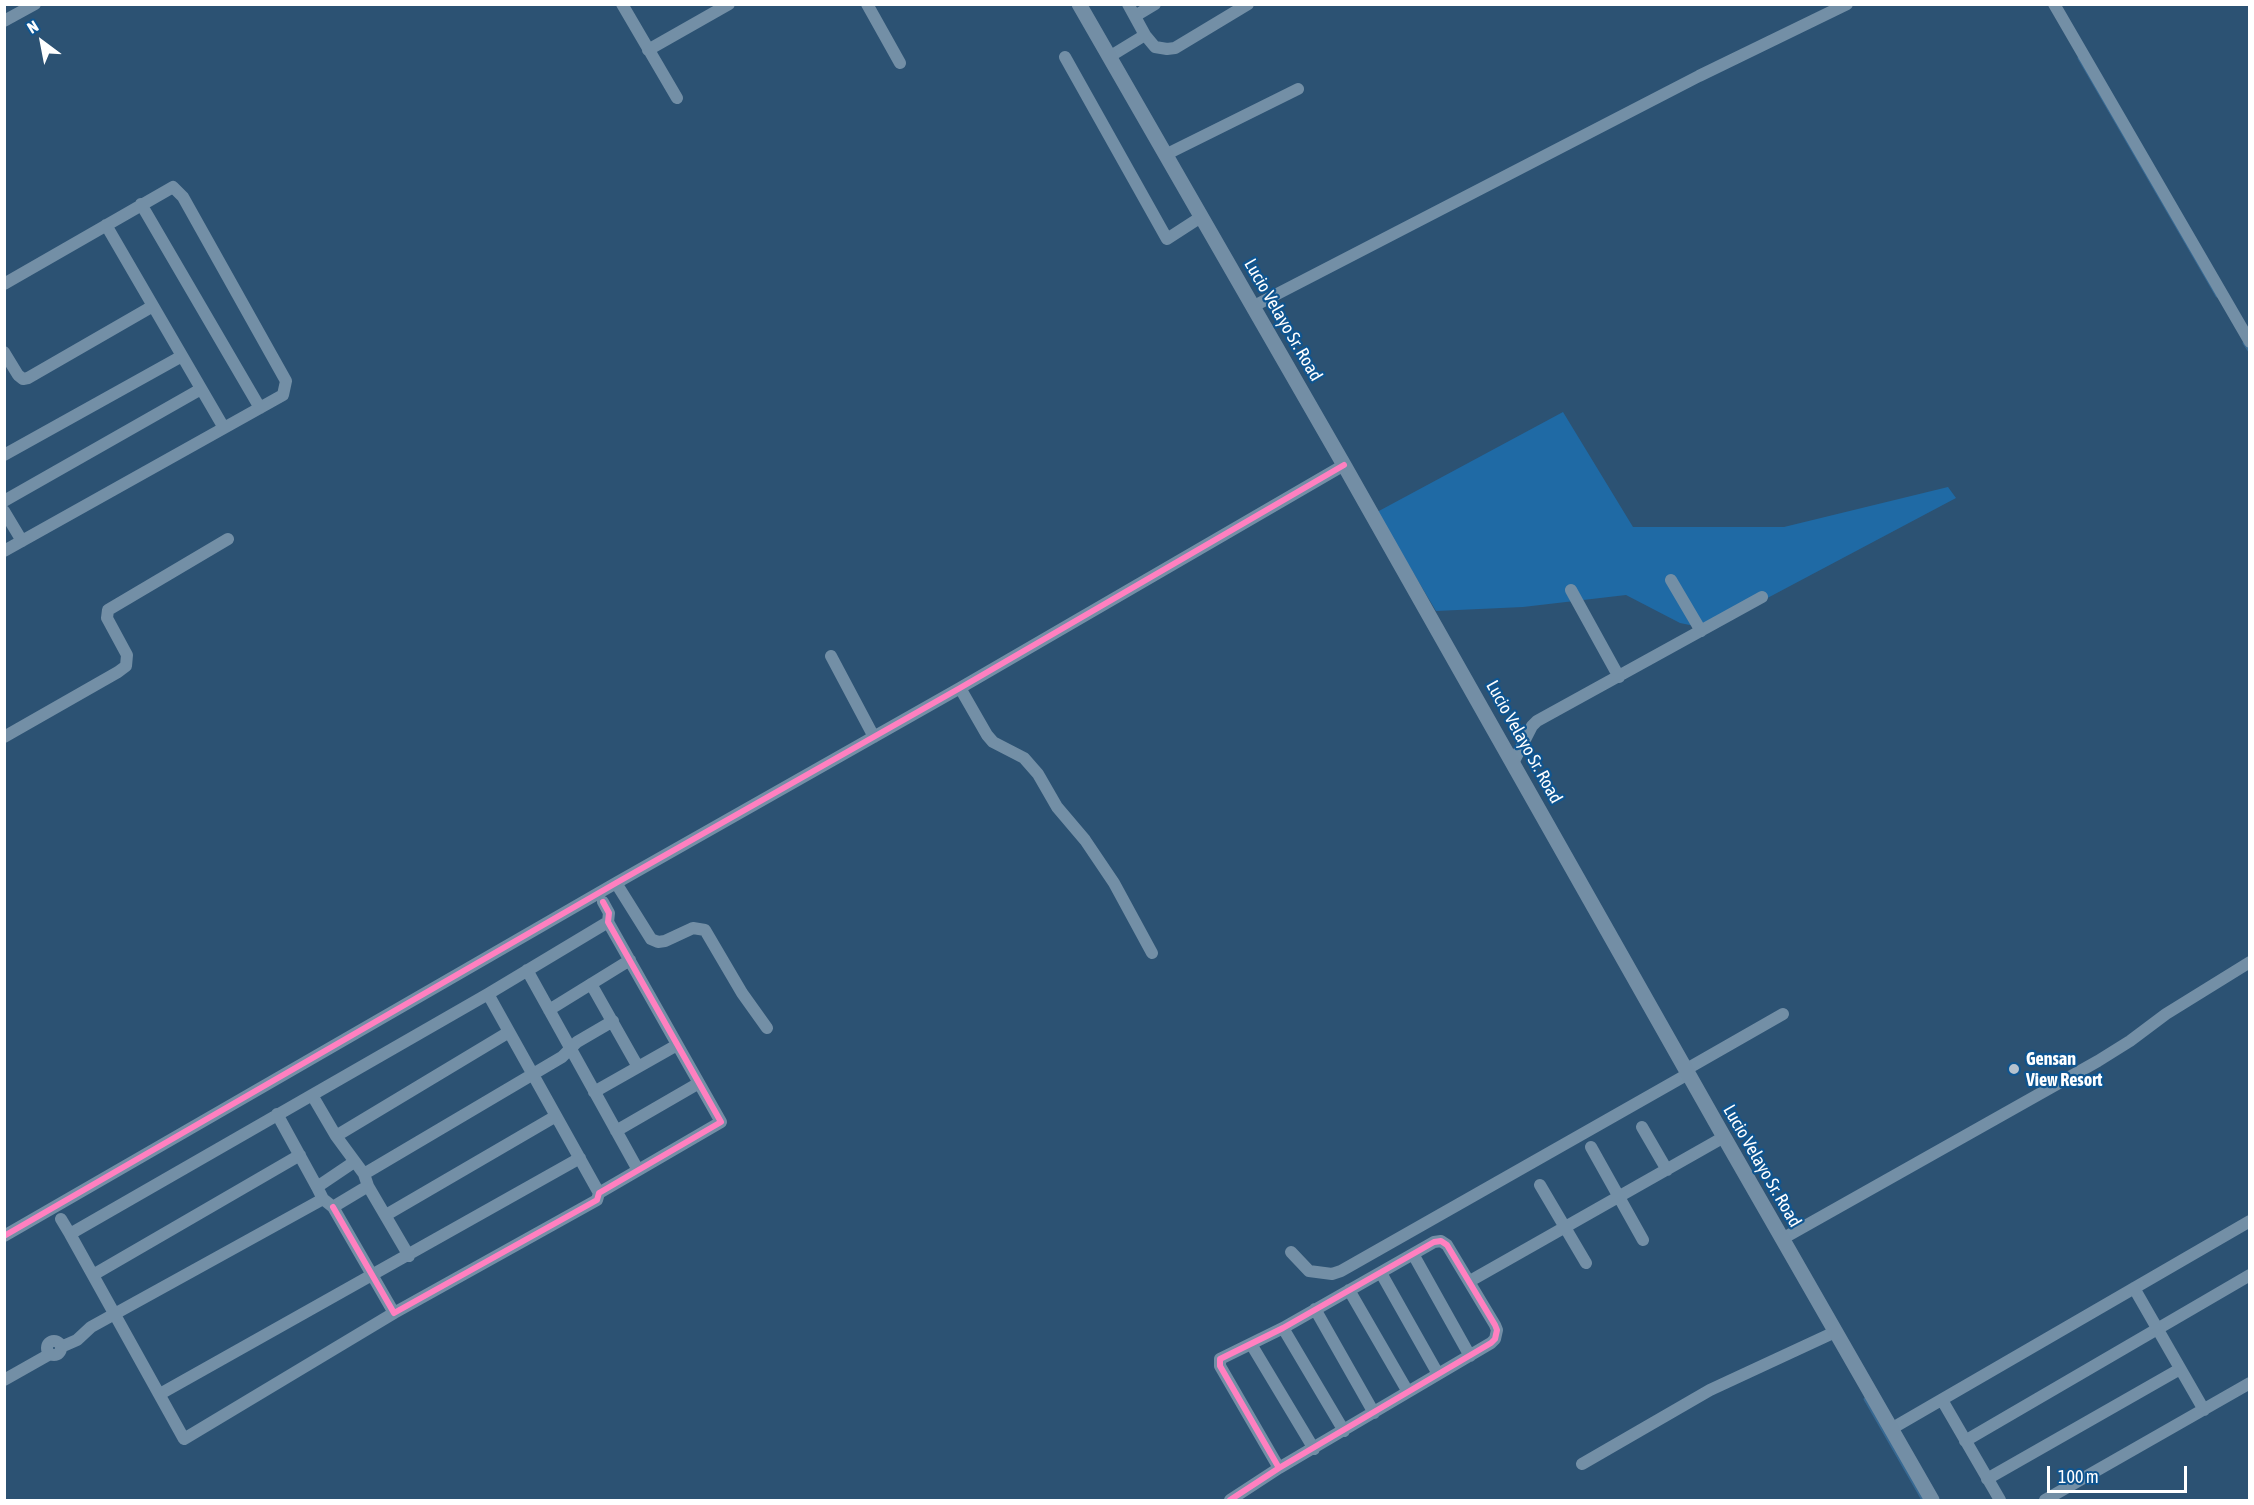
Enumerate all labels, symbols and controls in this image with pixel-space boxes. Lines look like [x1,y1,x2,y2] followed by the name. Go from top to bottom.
[12,12,72,72] north arrow
[24,17,41,37] text: N
[1239,255,1327,385] street label: Lucio Velayo Sr. Road
[1481,677,1567,807] street label: Lucio Velayo Sr. Road
[2026,1048,2102,1090] place label: Gensan View Resort
[2007,1062,2021,1076] marker: Gensan View Resort
[1718,1101,1806,1231] street label: Lucio Velayo Sr. Road
[2050,1454,2190,1492] scale bar
[2058,1466,2099,1487] text: 100 m

